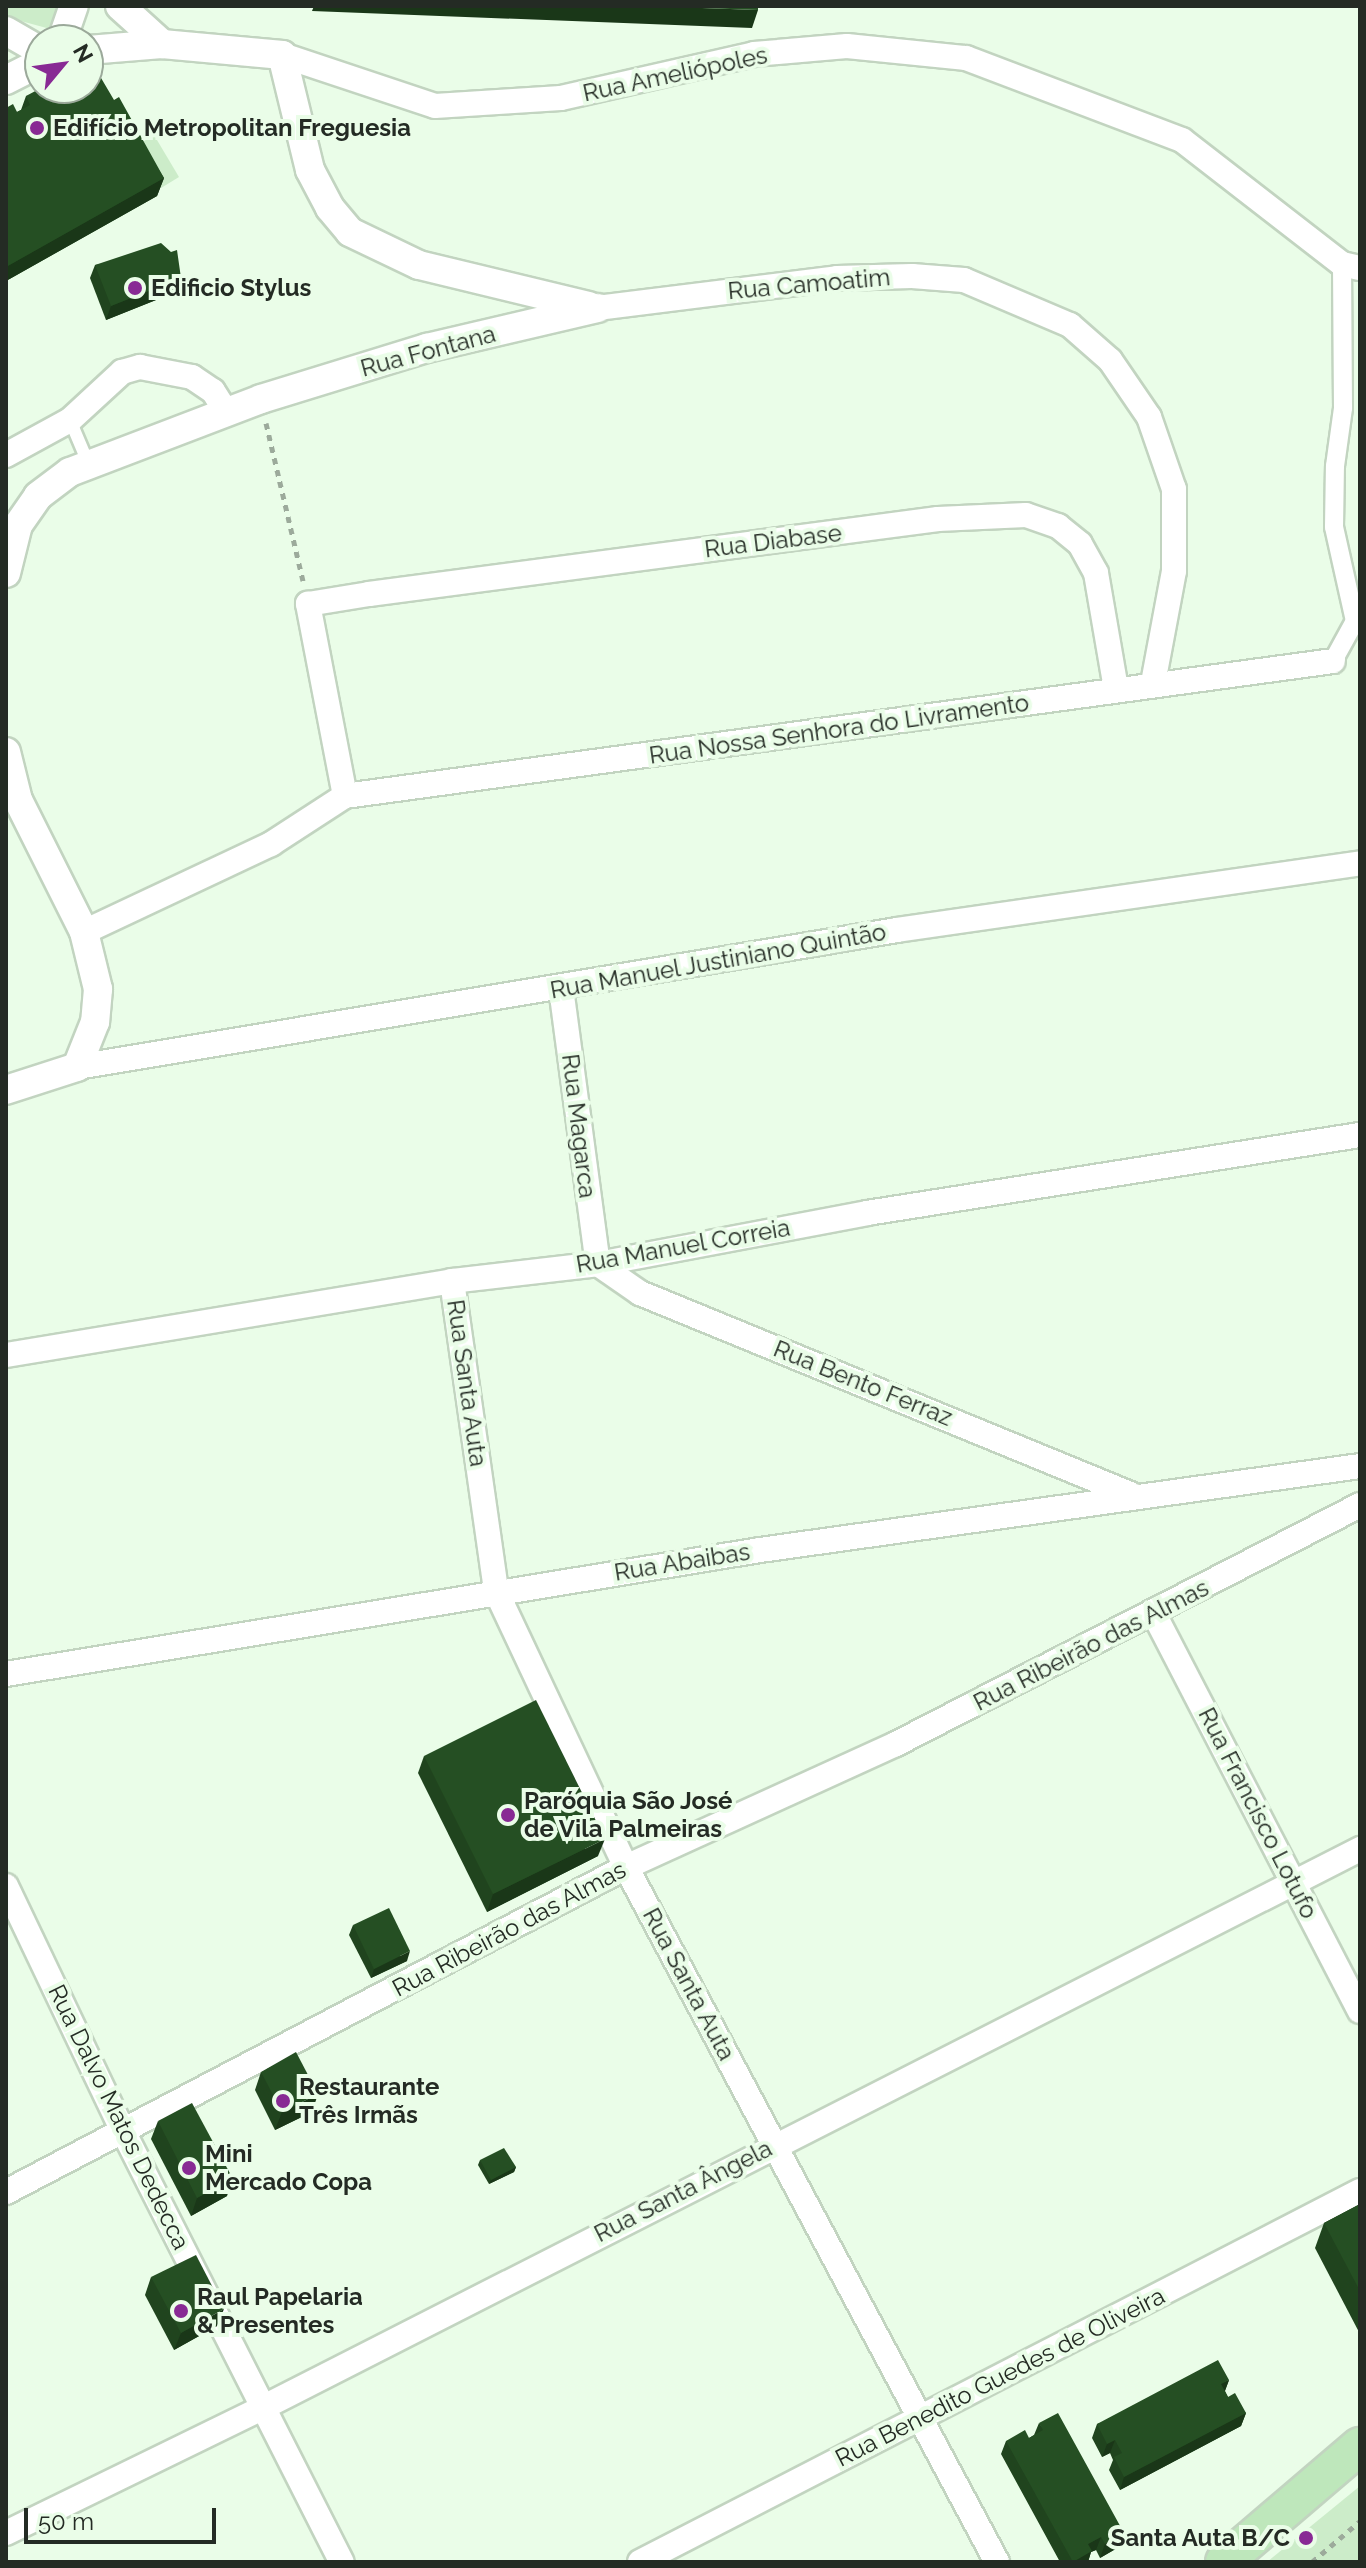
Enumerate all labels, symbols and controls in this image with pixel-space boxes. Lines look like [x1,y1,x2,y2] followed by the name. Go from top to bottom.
[24,24,104,104] north arrow
[68,40,99,67] text: N
[580,40,770,108] street label: Rua Ameliópoles
[53,114,411,142] place label: Edifício Metropolitan Freguesia
[28,119,46,137] marker: Edifício Metropolitan Freguesia
[726,263,892,305] street label: Rua Camoatim
[151,274,311,302] place label: Edificio Stylus
[126,279,144,297] marker: Edificio Stylus
[357,319,499,383] street label: Rua Fontana
[703,518,843,564] street label: Rua Diabase
[647,688,1031,770] street label: Rua Nossa Senhora do Livramento
[547,917,889,1005] street label: Rua Manuel Justiniano Quintão
[556,1052,602,1200] street label: Rua Magarca
[573,1213,793,1279] street label: Rua Manuel Correia
[441,1297,493,1469] street label: Rua Santa Auta
[769,1334,957,1432] street label: Rua Bento Ferraz
[612,1537,752,1587] street label: Rua Abaibas
[968,1573,1214,1717] street label: Rua Ribeirão das Almas
[1192,1703,1324,1923] street label: Rua Francisco Lotufo
[524,1787,733,1843] place label: Paróquia São José de Vila Palmeiras
[499,1806,517,1824] marker: Paróquia São José de Vila Palmeiras
[387,1855,631,2003] street label: Rua Ribeirão das Almas
[637,1903,741,2065] street label: Rua Santa Auta
[42,1980,196,2254] street label: Rua Dalvo Matos Dedecca
[299,2073,439,2129] place label: Restaurante Três Irmãs
[274,2092,292,2110] marker: Restaurante Três Irmãs
[589,2134,777,2248] street label: Rua Santa Ângela
[205,2140,372,2196] place label: Mini Mercado Copa
[180,2159,198,2177] marker: Mini Mercado Copa
[830,2281,1170,2473] street label: Rua Benedito Guedes de Oliveira
[197,2283,363,2339] place label: Raul Papelaria & Presentes
[172,2302,190,2320] marker: Raul Papelaria & Presentes
[28,2492,220,2542] scale bar
[38,2507,94,2536] text: 50 m
[1110,2524,1290,2552] place label: Santa Auta B/C
[1297,2529,1315,2547] marker: Santa Auta B/C

